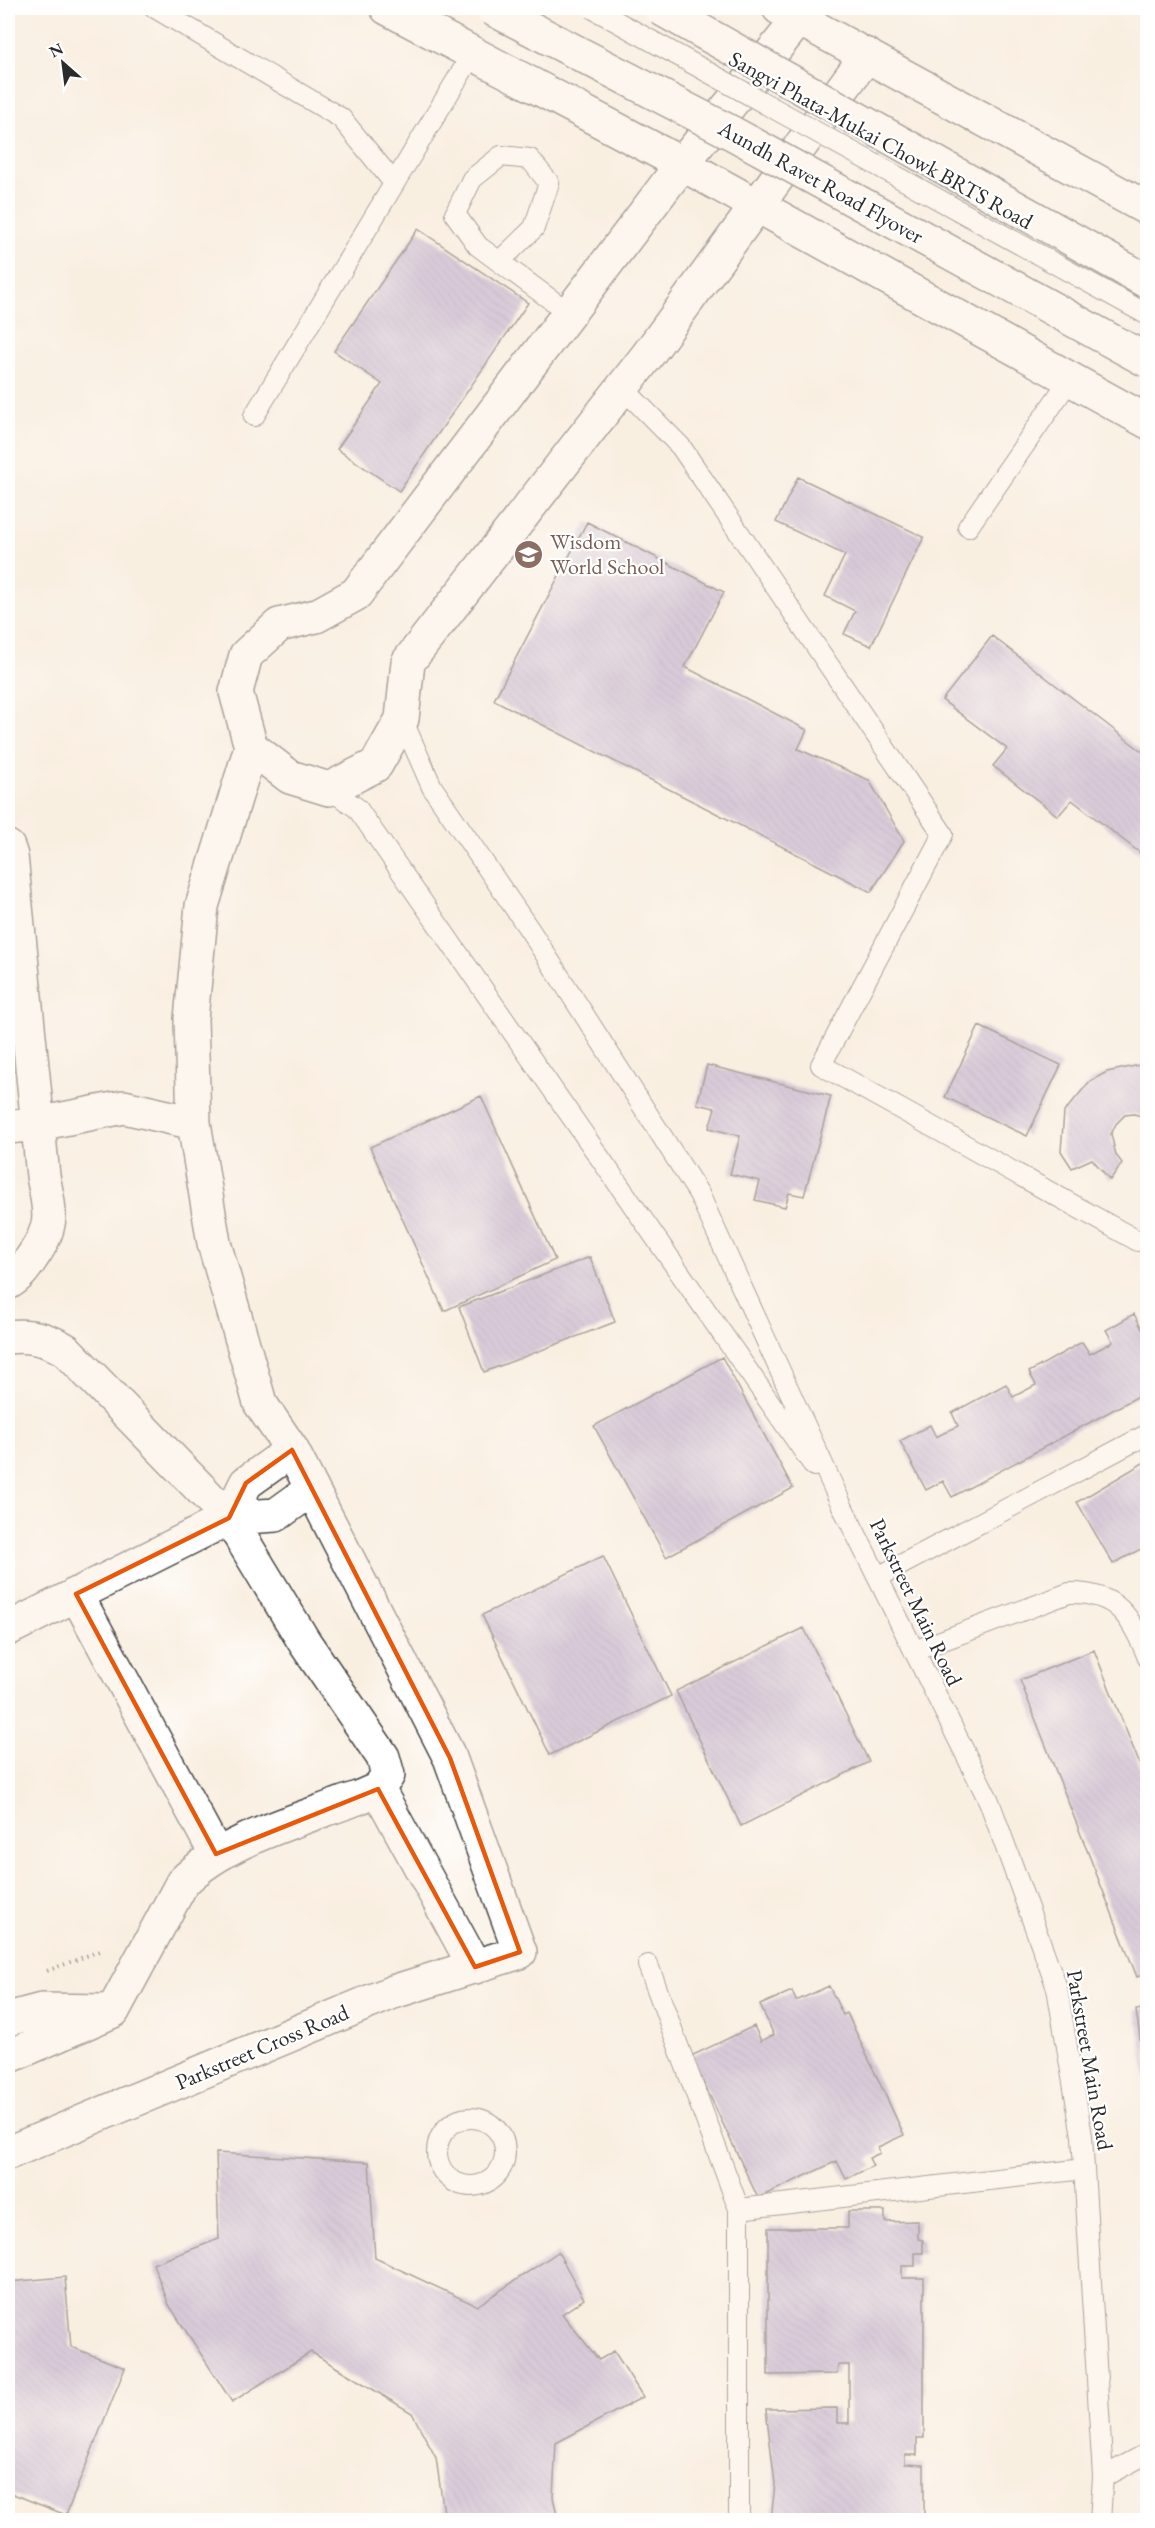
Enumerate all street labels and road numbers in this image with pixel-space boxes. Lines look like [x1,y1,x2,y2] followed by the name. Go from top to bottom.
[724,44,1039,236] street label: Sangvi Phata-Mukai Chowk BRTS Road
[713,113,929,251] street label: Aundh Ravet Road Flyover
[863,1514,969,1691] street label: Parkstreet Main Road
[1060,1968,1120,2153] street label: Parkstreet Main Road
[171,1997,354,2097] street label: Parkstreet Cross Road

